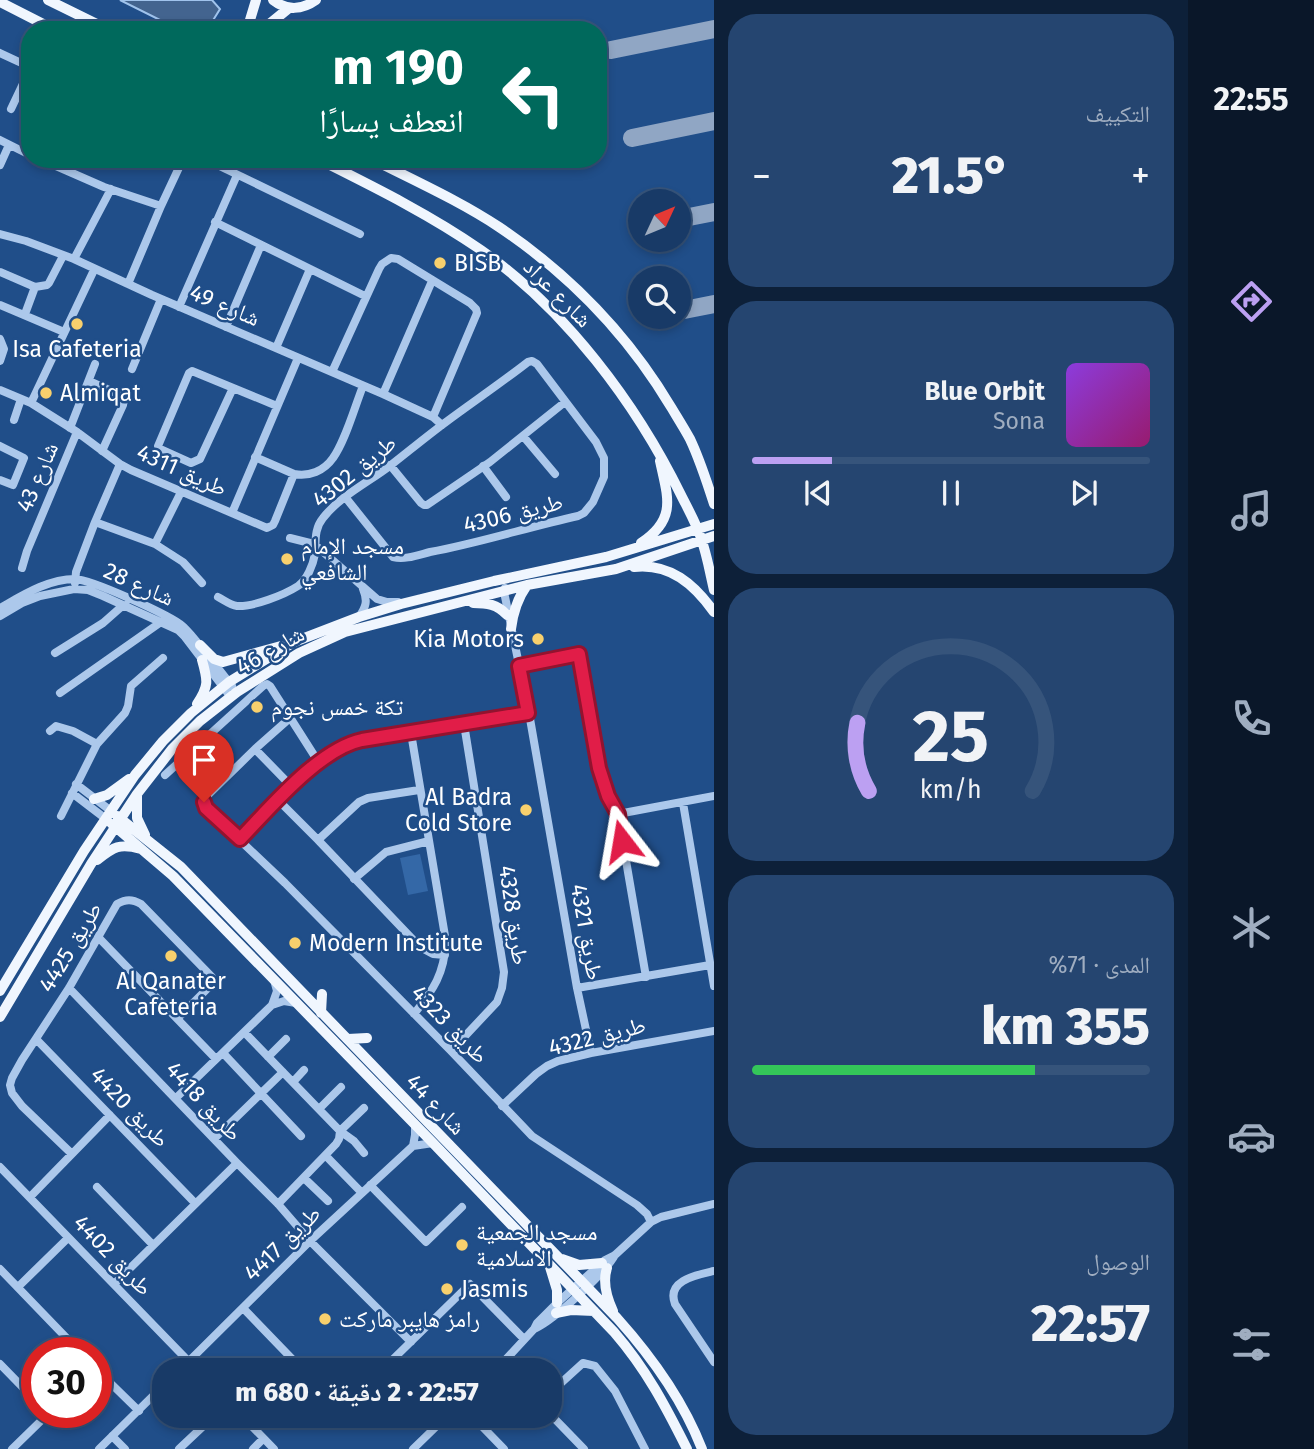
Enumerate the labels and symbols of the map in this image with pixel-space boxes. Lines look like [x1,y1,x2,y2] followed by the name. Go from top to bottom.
[628,189,691,252] north arrow
[454,249,501,277] place label: BISB
[517,253,598,334] street label: شارع عراد
[432,255,448,271] marker: BISB
[185,278,264,333] street label: شارع 49
[69,316,85,332] marker: Isa Cafeteria
[12,335,142,363] place label: Isa Cafeteria
[60,379,141,407] place label: Almiqat
[38,385,54,401] marker: Almiqat
[306,428,402,514] street label: طريق 4302
[10,438,65,517] street label: شارع 43
[133,438,231,502] street label: طريق 4311
[460,487,566,539] street label: طريق 4306
[301,532,404,591] place label: مسجد الإمام الشافعي
[279,551,295,567] marker: مسجد الإمام الشافعي
[99,556,178,613] street label: شارع 28
[231,619,310,682] street label: شارع 46
[413,625,524,653] place label: Kia Motors
[530,631,546,647] marker: Kia Motors
[271,693,403,723] place label: تكة خمس نجوم
[249,699,265,715] marker: تكة خمس نجوم
[174,730,234,802] pin
[405,783,512,837] place label: Al Badra Cold Store
[518,802,534,818] marker: Al Badra Cold Store
[585,804,659,878] position arrow
[493,863,535,967] street label: طريق 4328
[565,882,609,982] street label: طريق 4321
[32,897,108,997] street label: طريق 4425
[309,929,483,957] place label: Modern Institute
[287,935,303,951] marker: Modern Institute
[163,948,179,964] marker: Al Qanater Cafeteria
[116,967,226,1021] place label: Al Qanater Cafeteria
[406,979,494,1069] street label: طريق 4323
[546,1010,648,1062] street label: طريق 4322
[160,1055,248,1147] street label: طريق 4418
[85,1061,175,1153] street label: طريق 4420
[399,1068,472,1141] street label: شارع 44
[238,1199,326,1287] street label: طريق 4417
[68,1209,158,1301] street label: طريق 4402
[476,1218,597,1272] place label: مسجد الجمعية الاسلامية
[454,1237,470,1253] marker: مسجد الجمعية الاسلامية
[461,1275,528,1303] place label: Jasmis
[439,1281,455,1297] marker: Jasmis
[339,1305,480,1333] place label: رامز هايبر ماركت
[317,1311,333,1327] marker: رامز هايبر ماركت
[21,1337,112,1428] speed limit sign: 30

